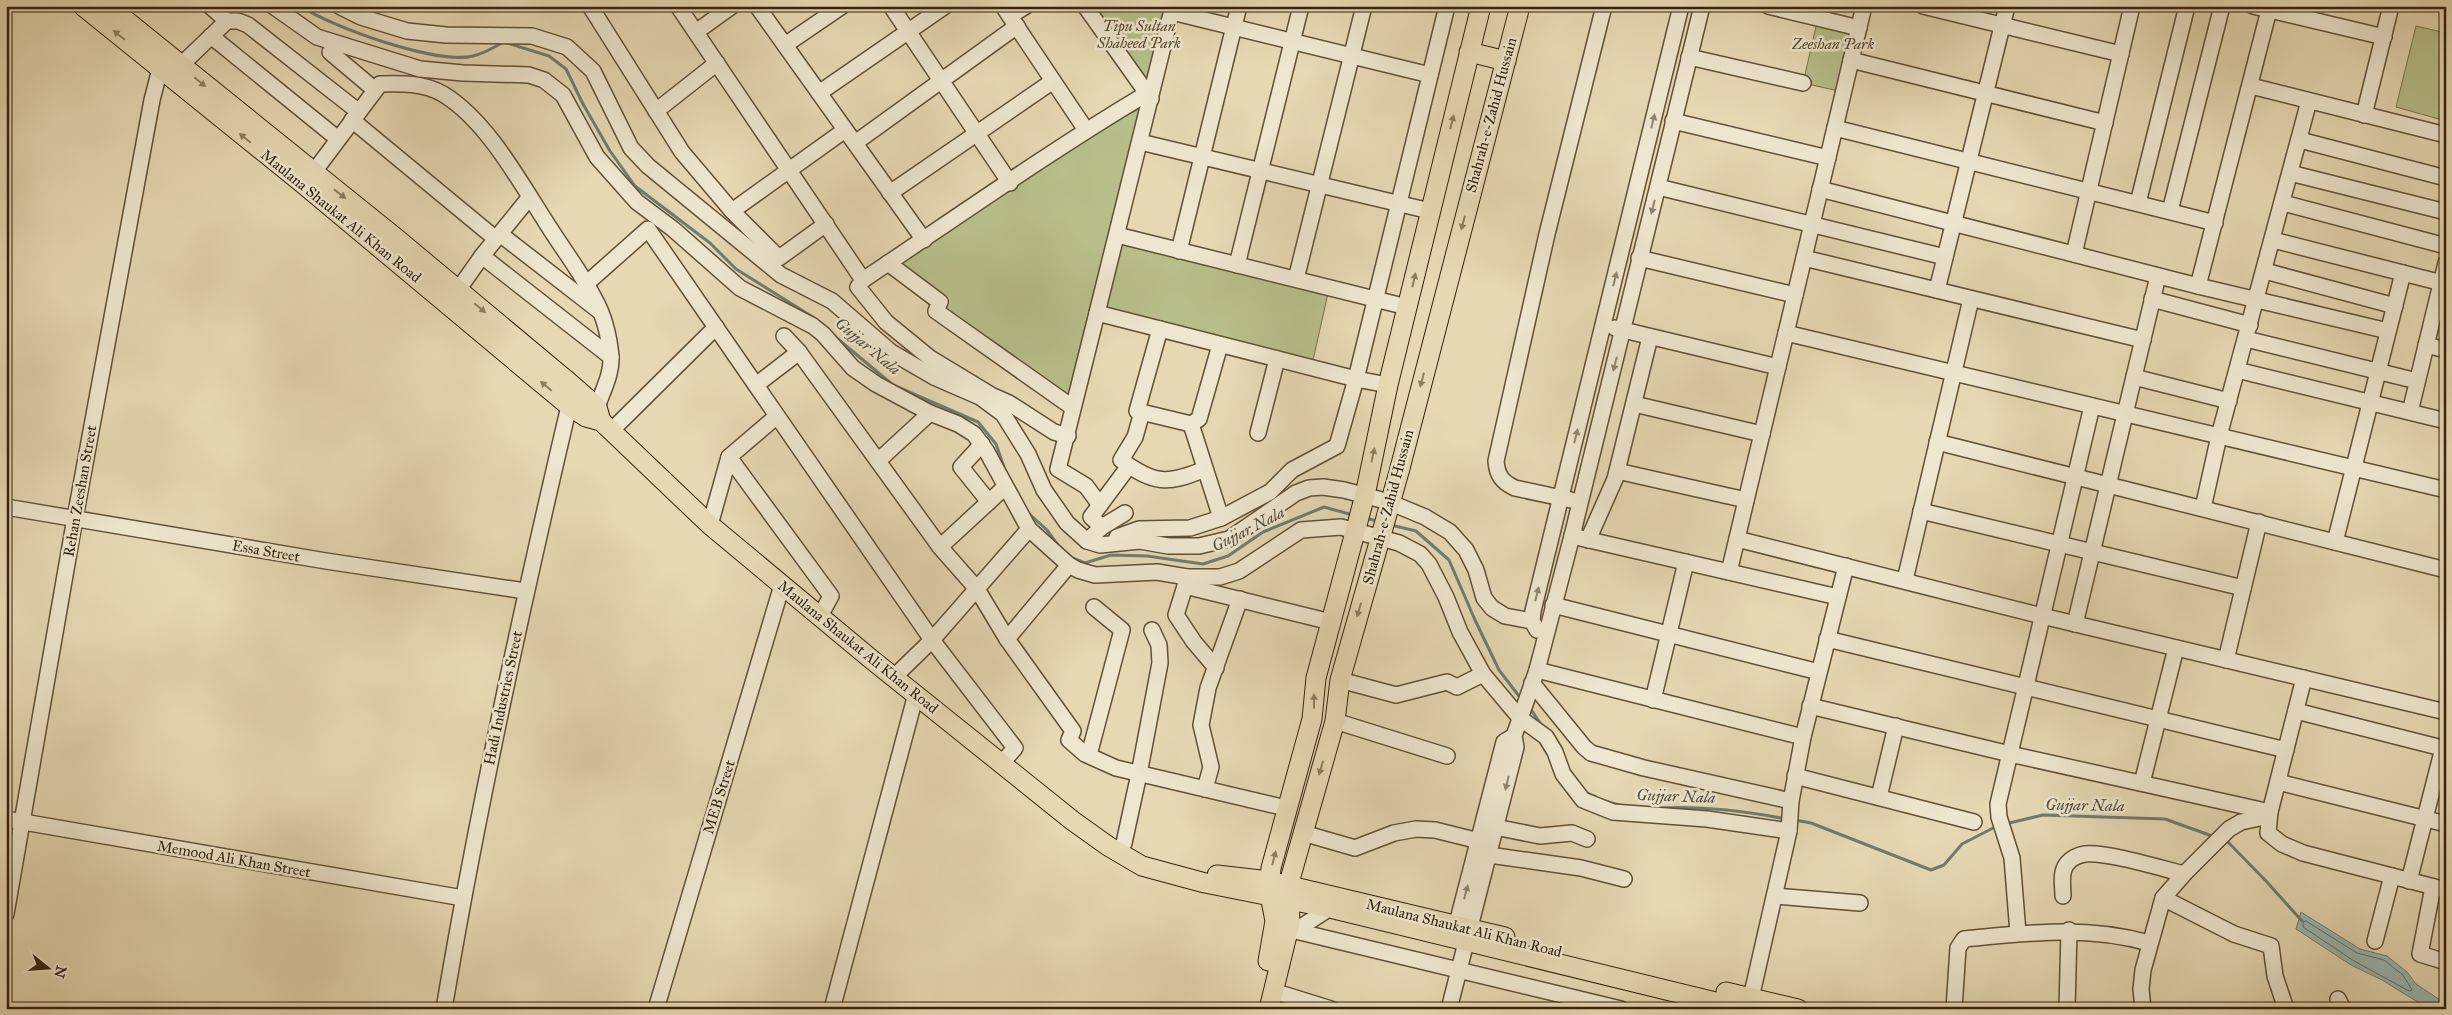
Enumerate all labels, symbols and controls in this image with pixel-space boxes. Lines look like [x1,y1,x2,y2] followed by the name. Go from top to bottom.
[1096,17,1181,52] park label: Tipu Sultan Shaheed Park
[113,30,126,41] one-way arrow
[1791,35,1874,53] park label: Zeeshan Park
[1462,36,1520,194] street label: Shahrah-e-Zahid Hussain
[193,77,207,87] one-way arrow
[1650,113,1658,128] one-way arrow
[1448,114,1456,129] one-way arrow
[239,132,252,143] one-way arrow
[257,146,425,287] street label: Maulana Shaukat Ali Khan Road
[334,189,347,200] one-way arrow
[1648,199,1656,214] one-way arrow
[1459,215,1467,230] one-way arrow
[1611,271,1619,286] one-way arrow
[1410,272,1418,287] one-way arrow
[474,302,486,313] one-way arrow
[831,313,905,380] water label: Gujjar Nala
[1610,357,1618,372] one-way arrow
[1418,372,1426,388] one-way arrow
[540,380,552,392] one-way arrow
[60,423,101,558] street label: Rehan Zeeshan Street
[1359,428,1417,586] street label: Shahrah-e-Zahid Hussain
[1572,429,1580,444] one-way arrow
[1369,448,1377,463] one-way arrow
[1208,502,1288,556] water label: Gujjar Nala
[231,536,302,566] street label: Essa Street
[774,577,942,718] street label: Maulana Shaukat Ali Khan Road
[1533,587,1541,602] one-way arrow
[1355,603,1363,618] one-way arrow
[480,628,526,767] street label: Hadi Industries Street
[1310,693,1318,709] one-way arrow
[699,757,739,836] street label: MEB Street
[1317,761,1325,776] one-way arrow
[1502,776,1510,791] one-way arrow
[1636,785,1716,808] water label: Gujjar Nala
[2045,795,2125,816] water label: Gujjar Nala
[156,837,313,881] street label: Memood Ali Khan Street
[1270,851,1278,866] one-way arrow
[1462,884,1470,899] one-way arrow
[1364,895,1564,961] street label: Maulana Shaukat Ali Khan Road
[22,942,72,992] north arrow
[50,963,70,980] text: N

